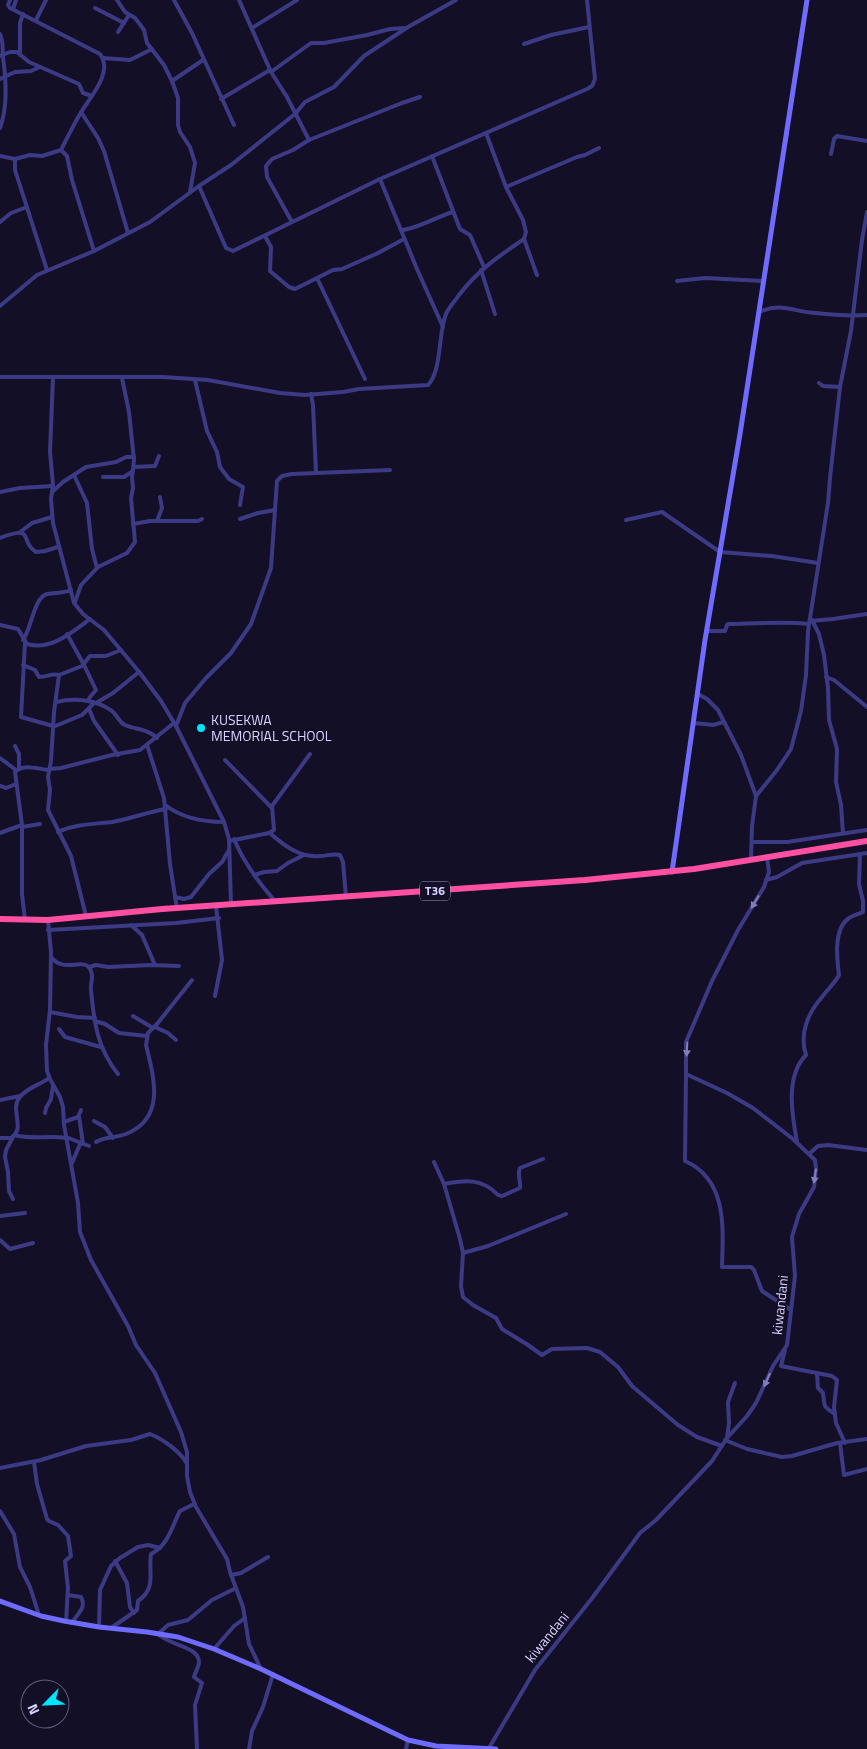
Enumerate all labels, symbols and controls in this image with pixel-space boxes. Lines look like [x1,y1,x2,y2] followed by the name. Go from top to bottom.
[211,709,332,746] place label: KUSEKWA MEMORIAL SCHOOL
[195,722,207,734] marker: KUSEKWA MEMORIAL SCHOOL
[420,881,450,900] road number: T36
[751,896,760,909] one-way arrow
[682,1041,690,1057] one-way arrow
[811,1168,819,1184] one-way arrow
[766,1274,793,1336] street label: kiwandani
[762,1373,770,1387] one-way arrow
[520,1607,574,1667] street label: kiwandani
[20,1679,70,1729] north arrow
[21,1701,44,1718] text: N

